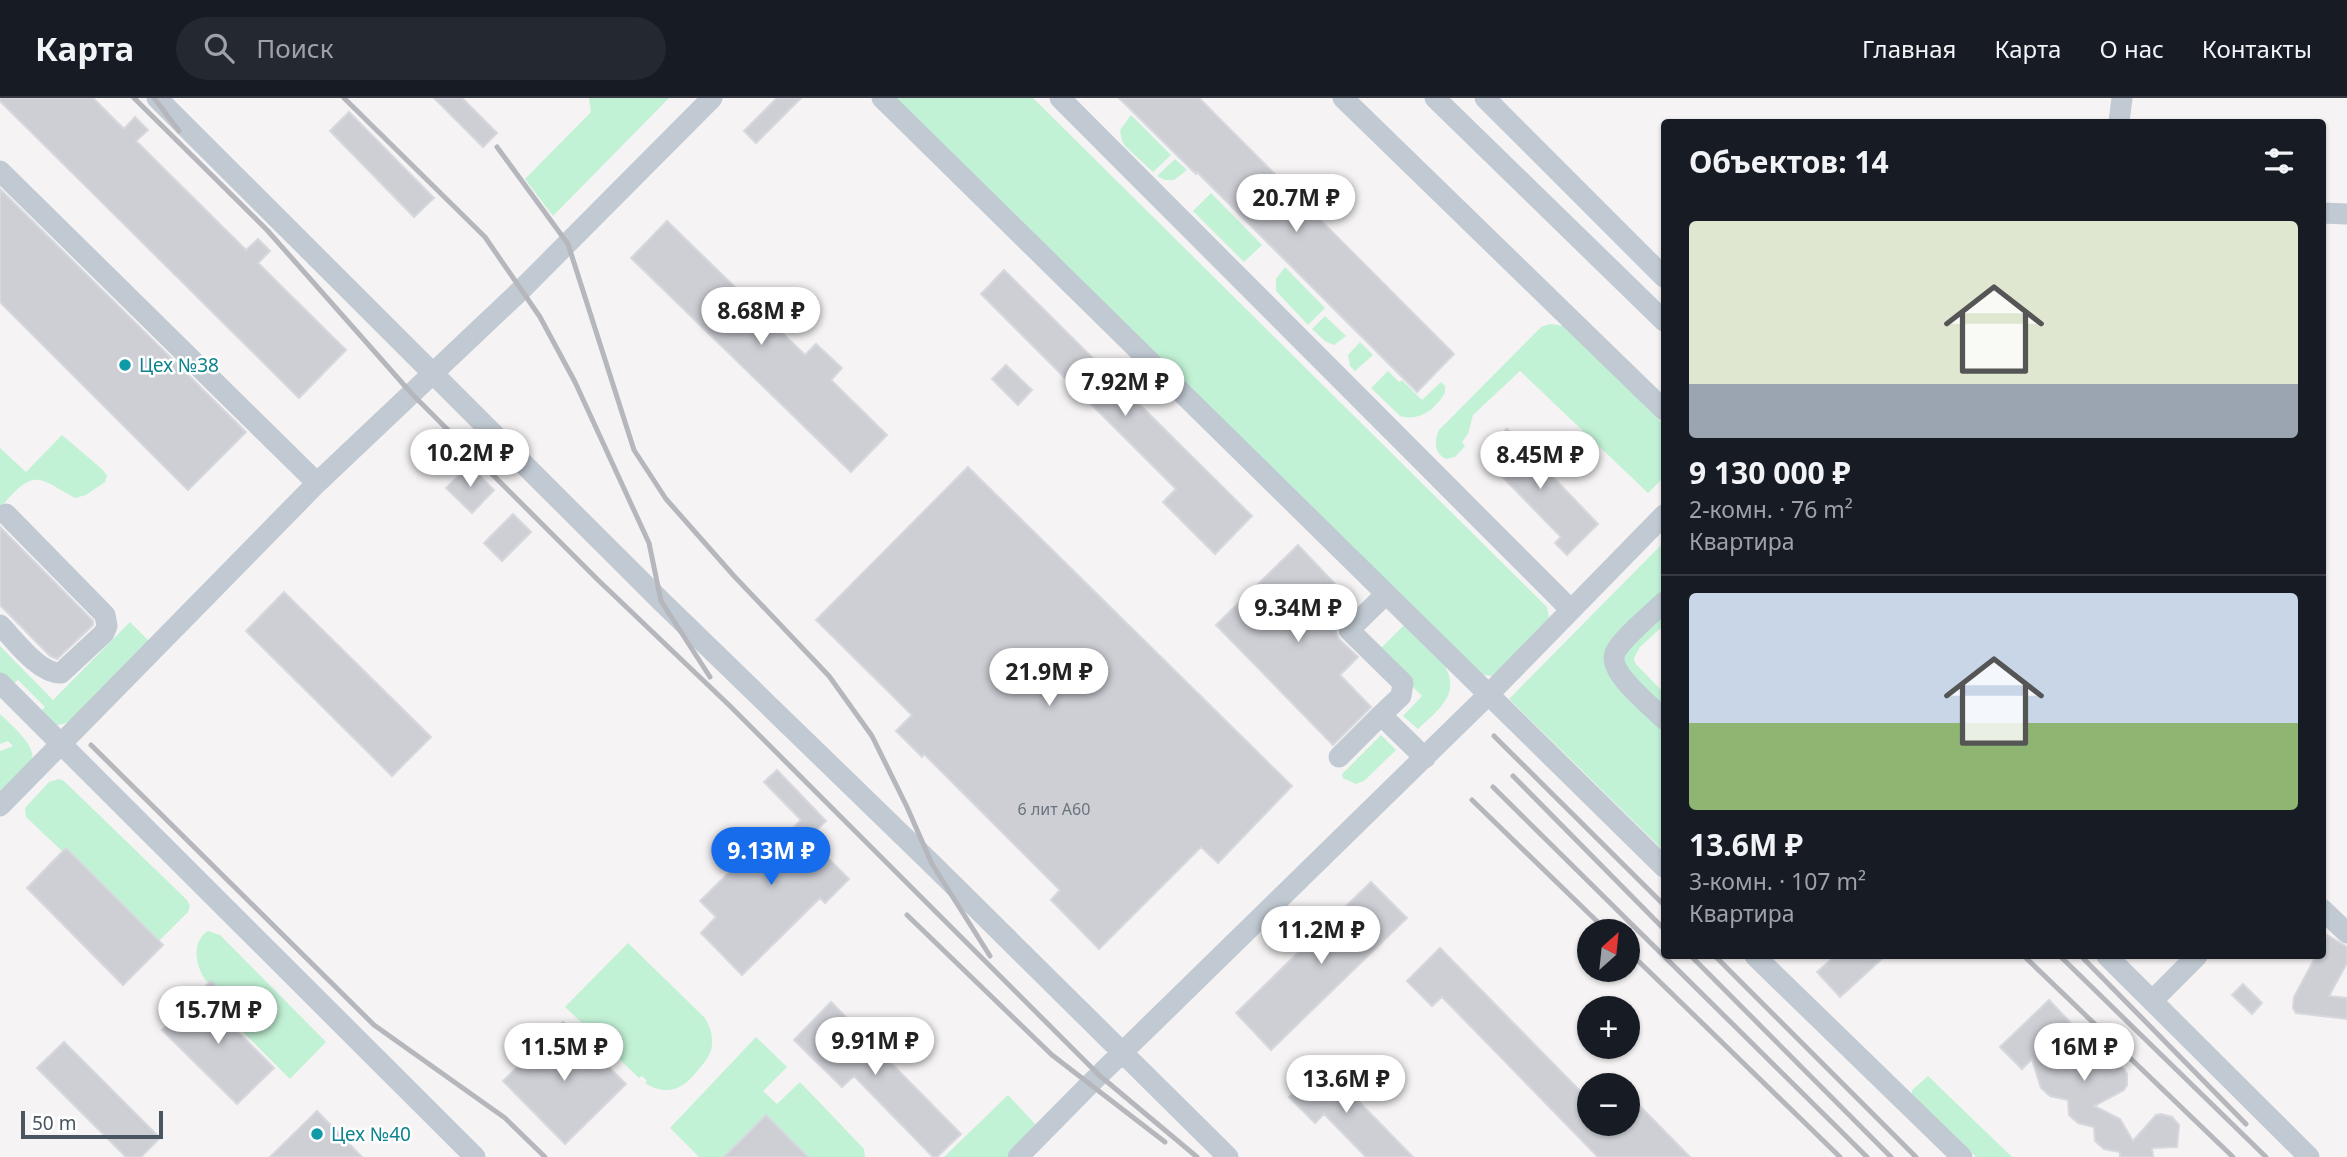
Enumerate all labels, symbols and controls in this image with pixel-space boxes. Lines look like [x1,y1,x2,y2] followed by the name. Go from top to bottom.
[176,17,666,80] search box
[35,26,134,71] text: Карта
[200,29,238,67] icon: search
[256,30,333,66] text: Поиск
[1862,32,1956,65] text: Главная
[1994,32,2061,65] text: Карта
[2099,32,2164,65] text: О нас
[2202,32,2312,65] text: Контакты
[1689,141,1889,182] text: Объектов: 14
[2260,142,2298,180] icon: filters
[1231,174,1361,234] pin: 20.7M ₽
[1252,181,1340,213] text: 20.7M ₽
[1931,266,2057,392] icon: home
[696,288,826,347] pin: 8.68M ₽
[717,294,805,326] text: 8.68M ₽
[139,352,219,378] place label: Цех №38
[117,357,133,373] marker: Цех №38
[1060,358,1190,418] pin: 7.92M ₽
[1081,365,1169,397] text: 7.92M ₽
[405,430,535,489] pin: 10.2M ₽
[1475,432,1605,491] pin: 8.45M ₽
[426,436,514,468] text: 10.2M ₽
[1496,438,1584,470] text: 8.45M ₽
[1689,452,1851,493] text: 9 130 000 ₽
[1689,493,1853,525] text: 2-комн. · 76 m²
[1689,525,1795,557] text: Квартира
[1233,584,1363,644] pin: 9.34M ₽
[1254,591,1342,623] text: 9.34M ₽
[1931,638,2057,764] icon: home
[984,648,1114,708] pin: 21.9M ₽
[1005,655,1093,687] text: 21.9M ₽
[1018,798,1090,820] house number: 6 лит А60
[1689,824,1803,865] text: 13.6M ₽
[706,828,836,887] pin: 9.13M ₽
[727,834,815,866] text: 9.13M ₽
[1689,865,1866,897] text: 3-комн. · 107 m²
[1689,897,1795,929] text: Квартира
[1256,906,1386,966] pin: 11.2M ₽
[1277,913,1365,945] text: 11.2M ₽
[1577,919,1640,982] north arrow
[1577,919,1640,1136] map controls
[153,986,283,1046] pin: 15.7M ₽
[174,993,262,1025] text: 15.7M ₽
[1577,996,1640,1059] button: +
[810,1018,940,1077] pin: 9.91M ₽
[499,1024,629,1083] pin: 11.5M ₽
[831,1024,919,1056] text: 9.91M ₽
[2035,1024,2133,1083] pin: 16M ₽
[520,1030,608,1062] text: 11.5M ₽
[2050,1030,2118,1062] text: 16M ₽
[1281,1056,1411,1115] pin: 13.6M ₽
[1302,1062,1390,1094] text: 13.6M ₽
[1577,1073,1640,1136] button: −
[21,1108,163,1140] scale bar
[32,1110,76,1136] text: 50 m
[331,1121,411,1147] place label: Цех №40
[309,1126,325,1142] marker: Цех №40

